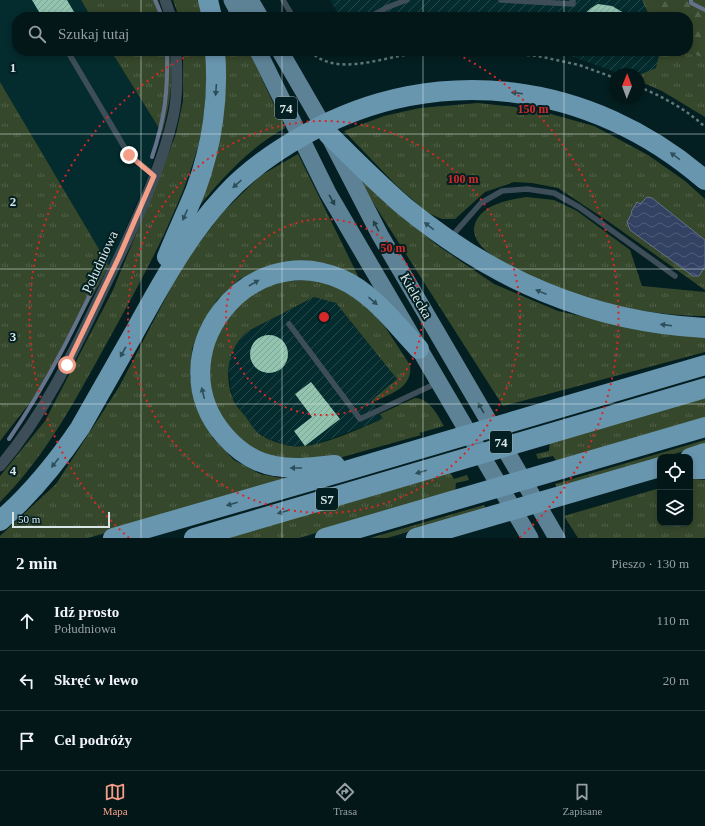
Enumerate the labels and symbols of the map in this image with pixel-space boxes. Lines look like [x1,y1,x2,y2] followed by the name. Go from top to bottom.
[10,60,16,75] text: 1
[609,68,645,104] north arrow
[212,84,219,96] one-way arrow
[511,90,523,96] one-way arrow
[275,97,297,119] road number: 74
[518,102,549,116] text: 150 m
[120,146,138,164] route end
[669,152,680,160] one-way arrow
[448,172,479,186] text: 100 m
[232,179,241,188] one-way arrow
[10,194,16,209] text: 2
[329,194,336,205] one-way arrow
[181,210,187,222] one-way arrow
[372,221,379,232] one-way arrow
[424,222,435,230] one-way arrow
[79,228,121,295] street label: Południowa
[381,241,406,255] text: 50 m
[397,271,435,322] street label: Kielecka
[248,280,260,286] one-way arrow
[534,288,546,294] one-way arrow
[368,297,378,306] one-way arrow
[317,310,331,324] centre of rings
[660,322,672,328] one-way arrow
[10,329,17,344] text: 3
[119,346,126,358] one-way arrow
[58,356,76,374] route start
[200,386,206,399] one-way arrow
[477,402,484,414] one-way arrow
[490,431,512,453] road number: 74
[51,458,59,469] one-way arrow
[10,463,17,478] text: 4
[289,465,302,471] one-way arrow
[415,469,427,475] one-way arrow
[316,488,338,510] road number: S7
[226,501,238,507] one-way arrow
[277,509,289,515] one-way arrow
[12,510,110,529] scale bar

